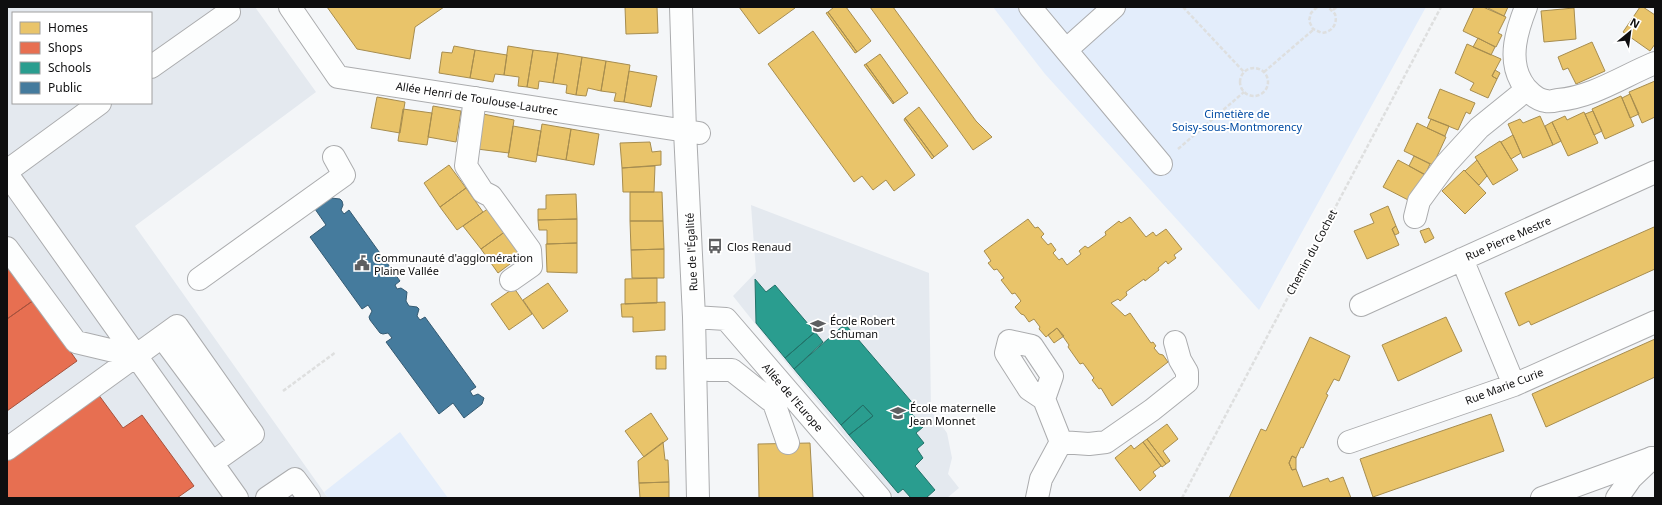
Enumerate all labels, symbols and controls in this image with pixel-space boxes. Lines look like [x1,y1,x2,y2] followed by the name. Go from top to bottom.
[12,12,152,104] legend
[1610,12,1650,52] north arrow
[1628,14,1643,32] text: N
[48,19,88,36] text: Homes
[48,39,83,56] text: Shops
[48,59,91,76] text: Schools
[395,78,559,118] street label: Allée Henri de Toulouse-Lautrec
[48,79,82,96] text: Public
[1172,106,1302,134] park label: Cimetière de Soisy-sous-Montmorency
[1282,207,1340,297] street label: Chemin du Cochet
[681,212,701,292] street label: Rue de l'Égalité
[1463,212,1553,264] street label: Rue Pierre Mestre
[706,237,724,255] bus stop icon: Clos Renaud
[727,239,791,254] place label: Clos Renaud
[374,250,533,278] place label: Communauté d'agglomération Plaine Vallée
[353,254,371,272] public building icon: Communauté d'agglomération Plaine Vallée
[830,313,895,341] place label: École Robert Schuman
[809,317,827,335] school or university icon: École Robert Schuman
[759,360,827,434] street label: Allée de l'Europe
[1463,364,1545,408] street label: Rue Marie Curie
[909,400,996,428] place label: École maternelle Jean Monnet
[889,404,907,422] school or university icon: École maternelle Jean Monnet

